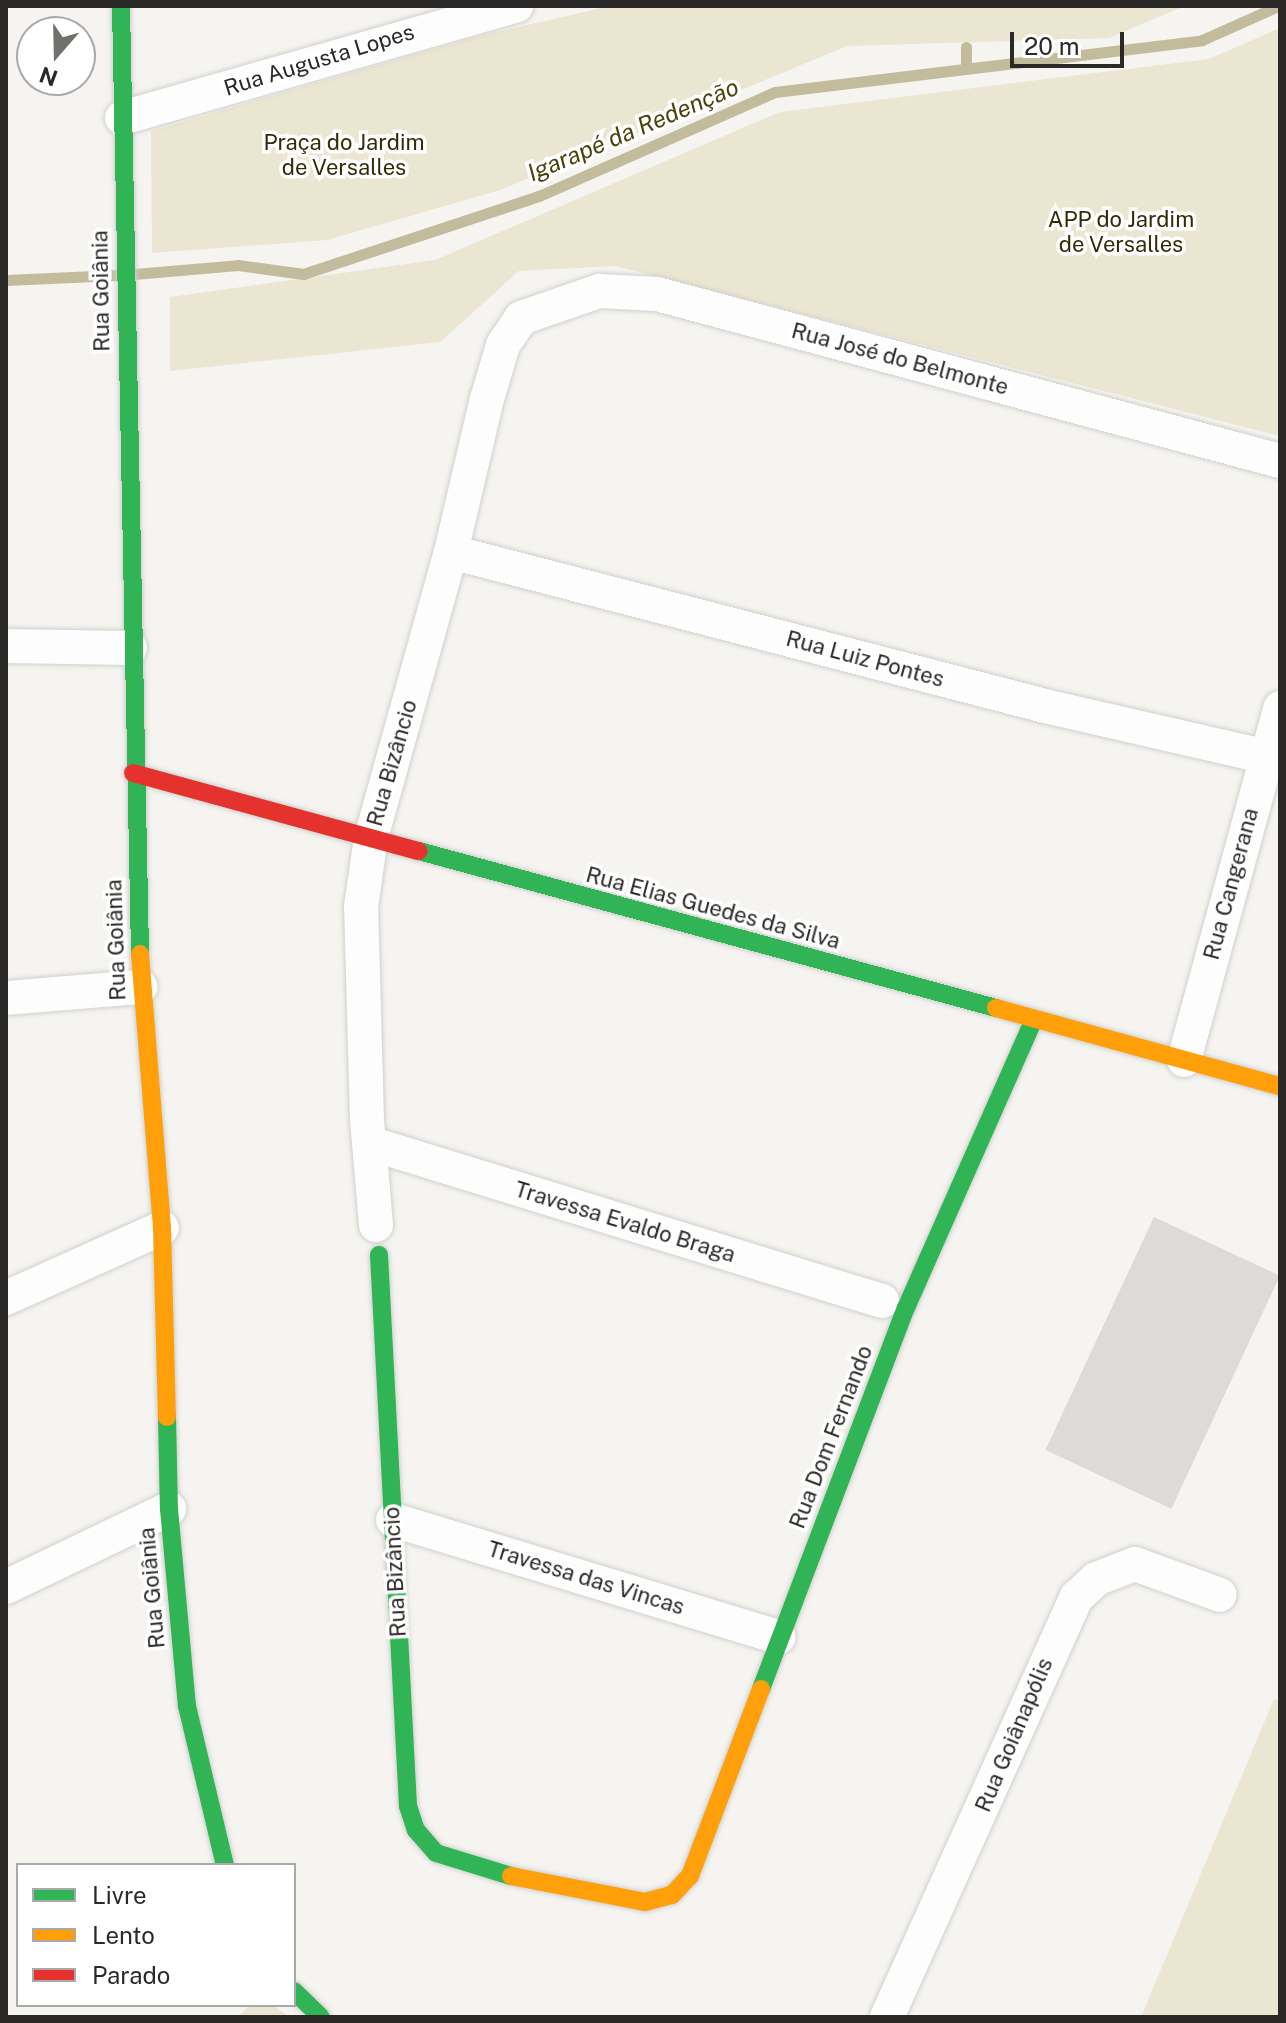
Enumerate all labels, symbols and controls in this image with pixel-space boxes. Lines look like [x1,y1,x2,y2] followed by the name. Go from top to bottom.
[16,16,96,96] north arrow
[1014,16,1128,66] scale bar
[221,19,417,101] street label: Rua Augusta Lopes
[1024,32,1080,60] text: 20 m
[36,62,61,92] text: N
[523,72,743,188] water label: Igarapé da Redenção
[263,129,425,180] park label: Praça do Jardim de Versalles
[1048,206,1194,258] park label: APP do Jardim de Versalles
[87,230,115,352] street label: Rua Goiânia
[788,317,1012,401] street label: Rua José do Belmonte
[783,625,947,693] street label: Rua Luiz Pontes
[361,697,423,829] street label: Rua Bizâncio
[1198,805,1264,963] street label: Rua Cangerana
[583,861,843,955] street label: Rua Elias Guedes da Silva
[101,879,131,1001] street label: Rua Goiânia
[511,1176,739,1268] street label: Travessa Evaldo Braga
[784,1342,878,1532] street label: Rua Dom Fernando
[378,1506,412,1638] street label: Rua Bizâncio
[134,1526,170,1650] street label: Rua Goiânia
[484,1535,688,1621] street label: Travessa das Vincas
[970,1654,1058,1816] street label: Rua Goiânapólis
[16,1863,296,2007] legend
[92,1881,147,1909] text: Livre
[92,1921,155,1949] text: Lento
[92,1961,170,1989] text: Parado

